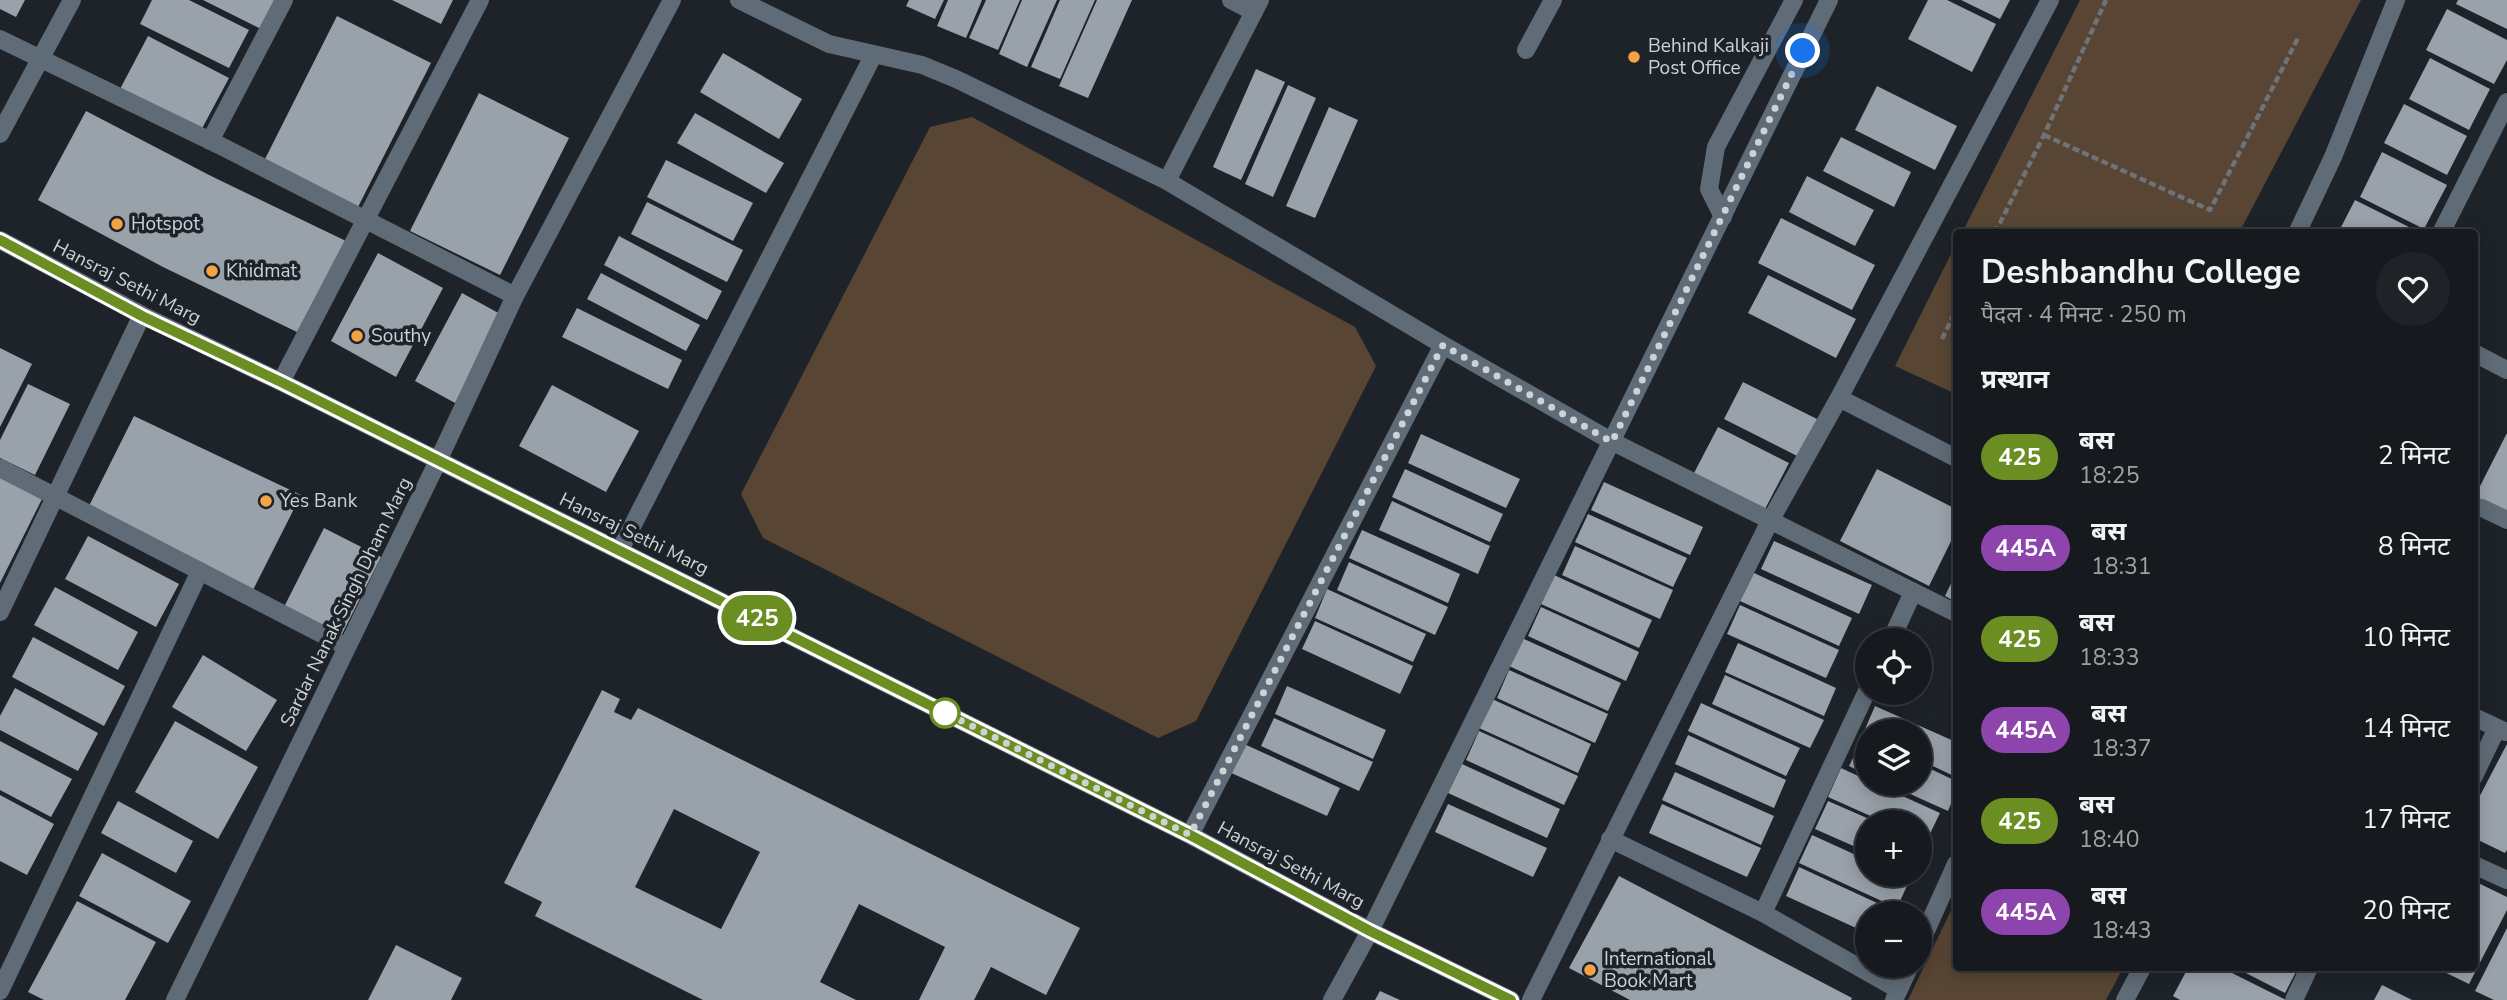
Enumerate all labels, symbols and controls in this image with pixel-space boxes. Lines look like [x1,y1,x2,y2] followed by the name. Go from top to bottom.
[1648,33,1769,81] place label: Behind Kalkaji Post Office
[1785,33,1820,68] your location
[1626,49,1642,65] marker: Behind Kalkaji Post Office
[131,211,200,237] place label: Hotspot
[109,216,125,232] marker: Hotspot
[48,233,206,331] street label: Hansraj Sethi Marg
[1981,250,2301,295] text: Deshbandhu College
[2376,252,2450,326] button: heart
[226,258,297,284] place label: Khidmat
[204,263,220,279] marker: Khidmat
[1981,299,2187,330] text: पैदल · 4 मिनट · 250 m
[371,323,431,349] place label: Southy
[349,328,365,344] marker: Southy
[1981,362,2049,397] text: प्रस्थान
[2079,423,2114,458] text: बस
[2378,438,2450,473] text: 2 मिनट
[1998,441,2041,473] text: 425
[2079,460,2139,491] text: 18:25
[274,473,418,731] street label: Sardar Nanak Singh Dham Marg
[555,487,713,581] street label: Hansraj Sethi Marg
[279,488,358,514] place label: Yes Bank
[258,493,274,509] marker: Yes Bank
[2091,514,2126,549] text: बस
[2378,529,2450,564] text: 8 मिनट
[1995,532,2056,564] text: 445A
[2091,551,2152,582] text: 18:31
[717,595,797,641] line badge: 425
[735,602,779,634] text: 425
[2079,605,2114,640] text: बस
[2362,620,2450,655] text: 10 मिनट
[1998,623,2041,655] text: 425
[1855,628,1932,978] map controls
[1855,628,1932,705] button: locate
[2079,642,2139,673] text: 18:33
[2091,696,2126,731] text: बस
[930,698,960,728] unlabelled marker
[2362,711,2450,746] text: 14 मिनट
[1995,714,2056,746] text: 445A
[1855,719,1932,796] button: layers
[2091,733,2152,764] text: 18:37
[2079,787,2114,822] text: बस
[2362,802,2450,837] text: 17 मिनट
[1998,805,2041,837] text: 425
[1855,810,1932,887] button: +
[1213,815,1369,915] street label: Hansraj Sethi Marg
[2079,824,2139,855] text: 18:40
[2091,878,2126,913] text: बस
[2362,893,2450,928] text: 20 मिनट
[1995,896,2056,928] text: 445A
[1855,901,1932,978] button: −
[2091,915,2152,946] text: 18:43
[1604,946,1712,994] place label: International Book Mart
[1582,962,1598,978] marker: International Book Mart

